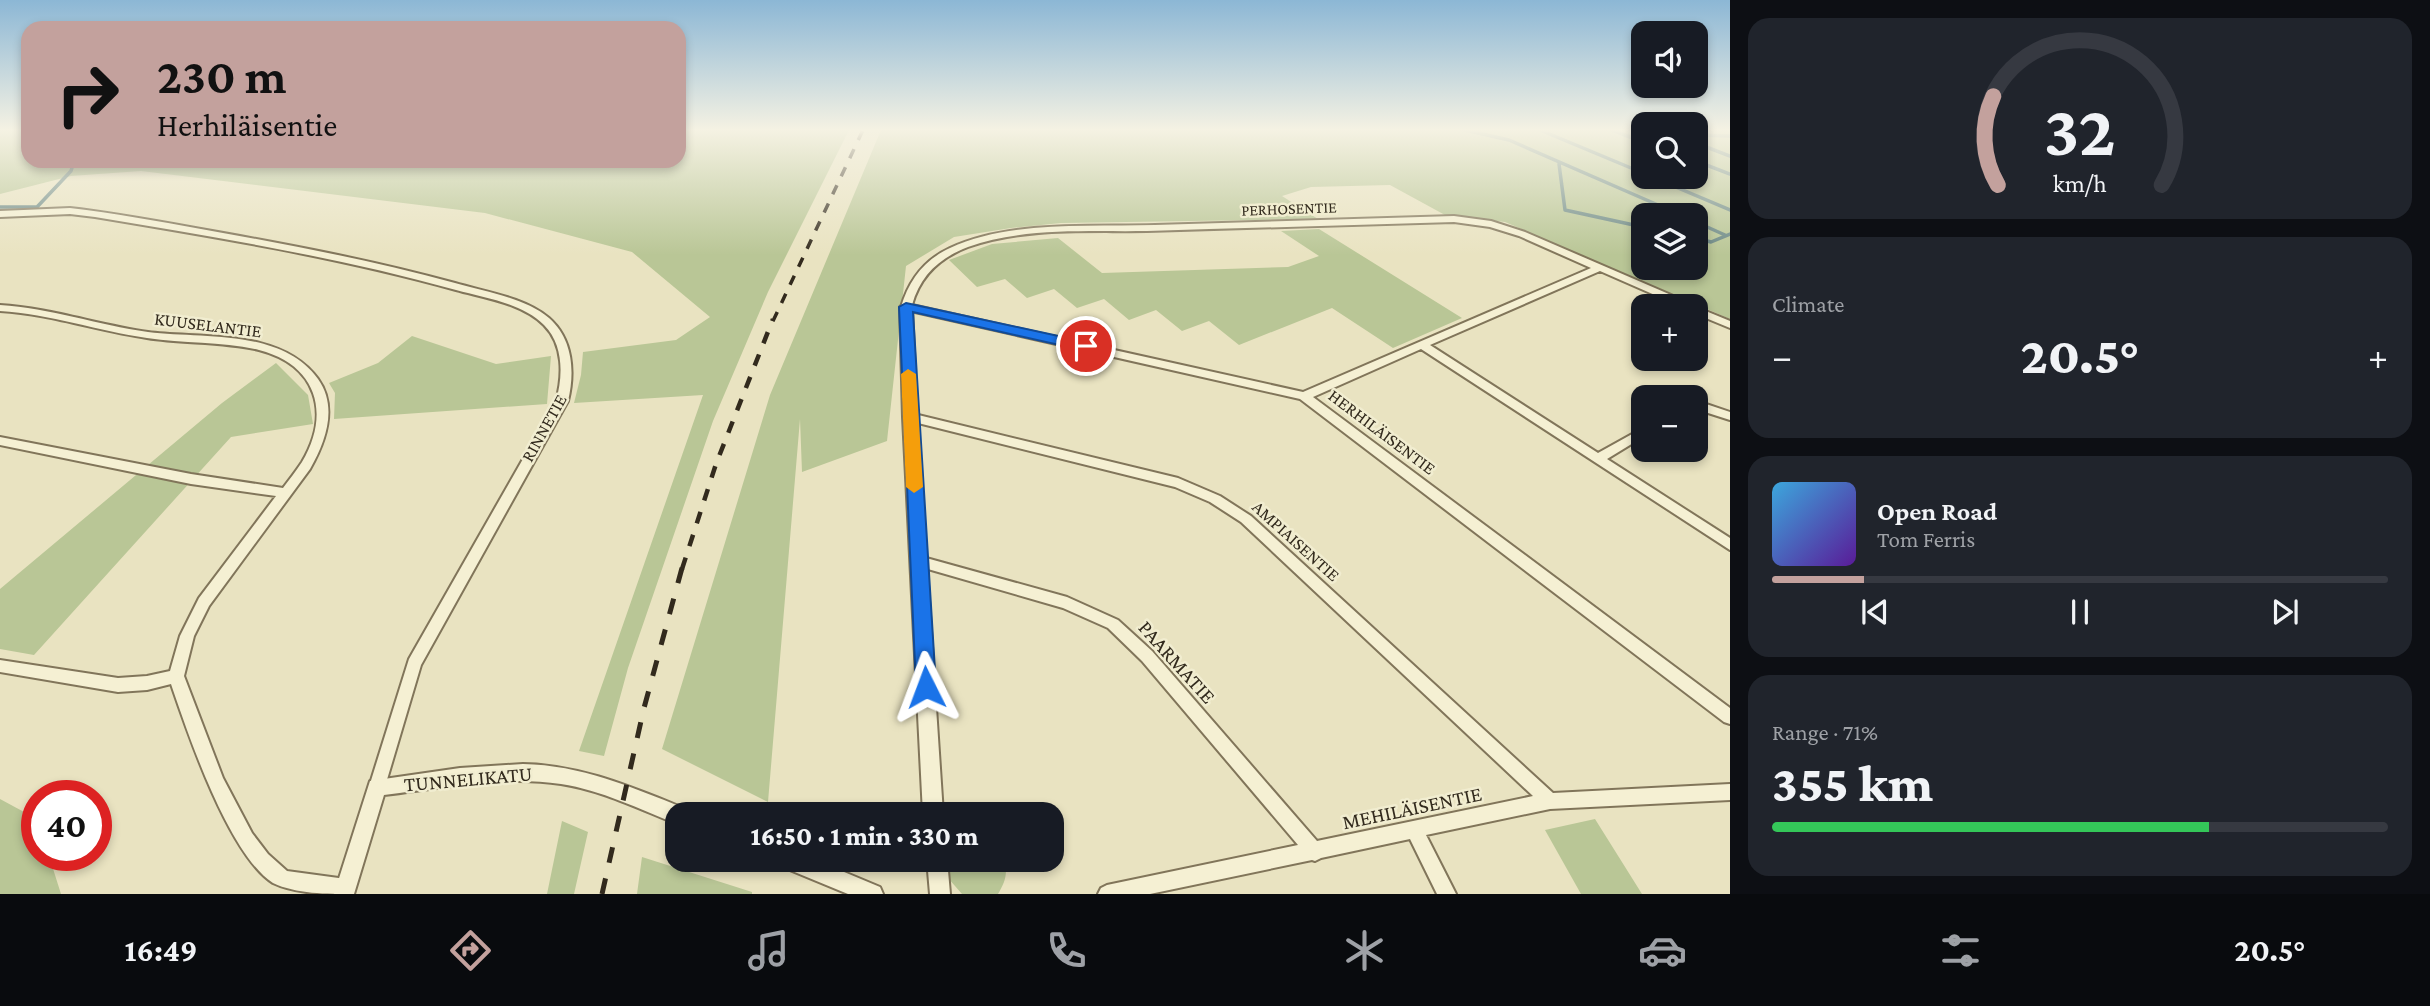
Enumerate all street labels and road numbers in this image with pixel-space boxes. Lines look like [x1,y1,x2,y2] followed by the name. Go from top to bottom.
[1241,198,1337,219] street label: PERHOSENTIE
[153,309,263,342] street label: KUUSELANTIE
[1325,385,1440,479] street label: HERHILÄISENTIE
[517,391,571,465] street label: RINNETIE
[1248,497,1344,586] street label: AMPIAISENTIE
[1134,616,1220,708] street label: PAARMATIE
[403,761,533,797] street label: TUNNELIKATU
[1340,782,1484,834] street label: MEHILÄISENTIE

